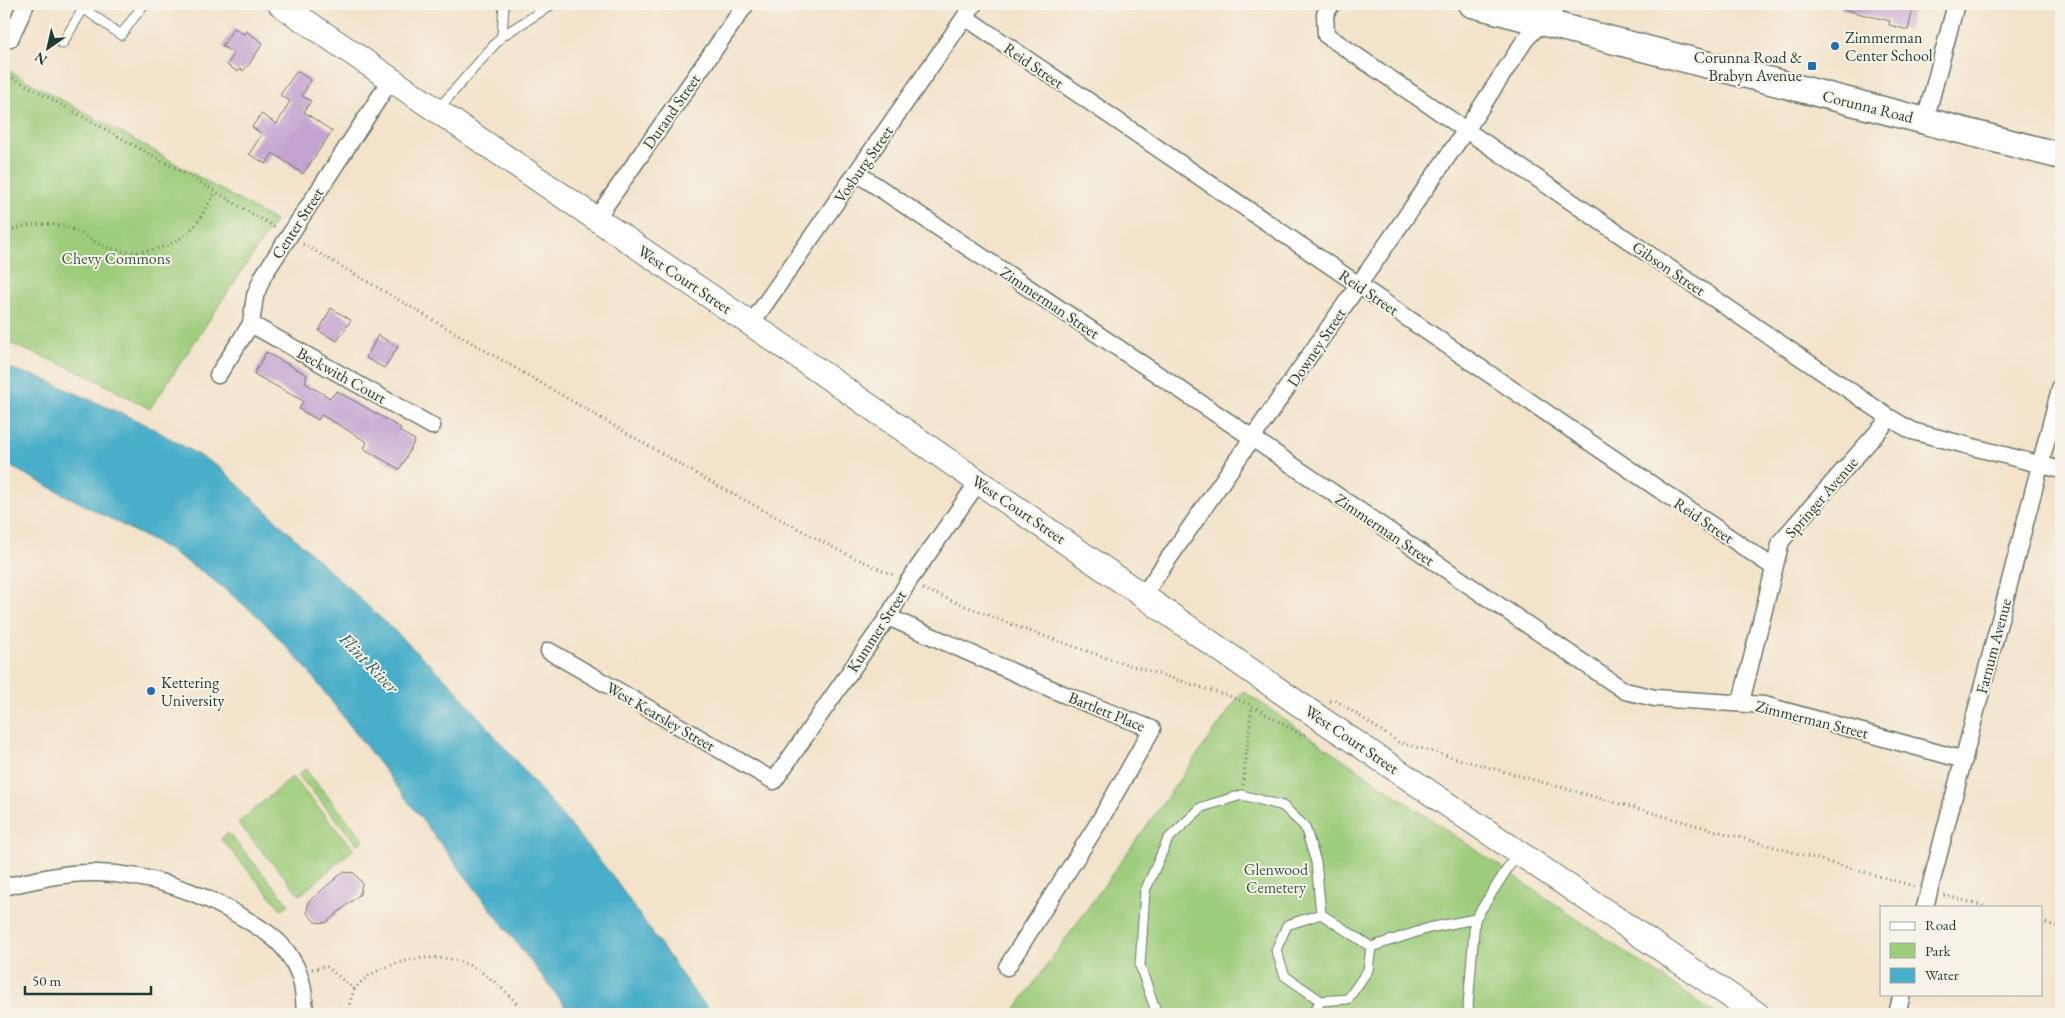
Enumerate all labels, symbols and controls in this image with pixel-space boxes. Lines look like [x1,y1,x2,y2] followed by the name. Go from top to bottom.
[22,22,72,72] north arrow
[1845,27,1933,66] place label: Zimmerman Center School
[1000,38,1068,93] street label: Reid Street
[1829,40,1841,52] marker: Zimmerman Center School
[1694,47,1802,86] place label: Corunna Road & Brabyn Avenue
[30,48,50,69] text: N
[1806,60,1818,72] marker: Corunna Road & Brabyn Avenue
[638,70,705,153] street label: Durand Street
[1820,85,1916,128] street label: Corunna Road
[829,122,898,207] street label: Vosburg Street
[267,184,328,263] street label: Center Street
[1628,236,1709,301] street label: Gibson Street
[634,240,736,319] street label: West Court Street
[62,248,170,269] park label: Chevy Commons
[996,261,1104,343] street label: Zimmerman Street
[1335,265,1403,320] street label: Reid Street
[1282,304,1350,391] street label: Downey Street
[293,342,390,409] street label: Beckwith Court
[1780,452,1862,542] street label: Springer Avenue
[968,470,1070,549] street label: West Court Street
[1331,488,1439,570] street label: Zimmerman Street
[1670,493,1738,548] street label: Reid Street
[842,586,911,676] street label: Kummer Street
[1971,596,2016,696] street label: Farnum Avenue
[334,627,405,699] water label: Flint River
[161,672,225,711] place label: Kettering University
[603,677,719,756] street label: West Kearsley Street
[145,685,157,697] marker: Kettering University
[1065,687,1148,736] street label: Bartlett Place
[1753,695,1871,744] street label: Zimmerman Street
[1301,700,1403,779] street label: West Court Street
[1244,859,1309,898] park label: Glenwood Cemetery
[1880,906,2042,996] legend
[1925,915,1957,934] text: Road
[1925,941,1952,960] text: Park
[25,963,151,995] scale bar
[1925,965,1959,984] text: Water
[32,971,61,990] text: 50 m

